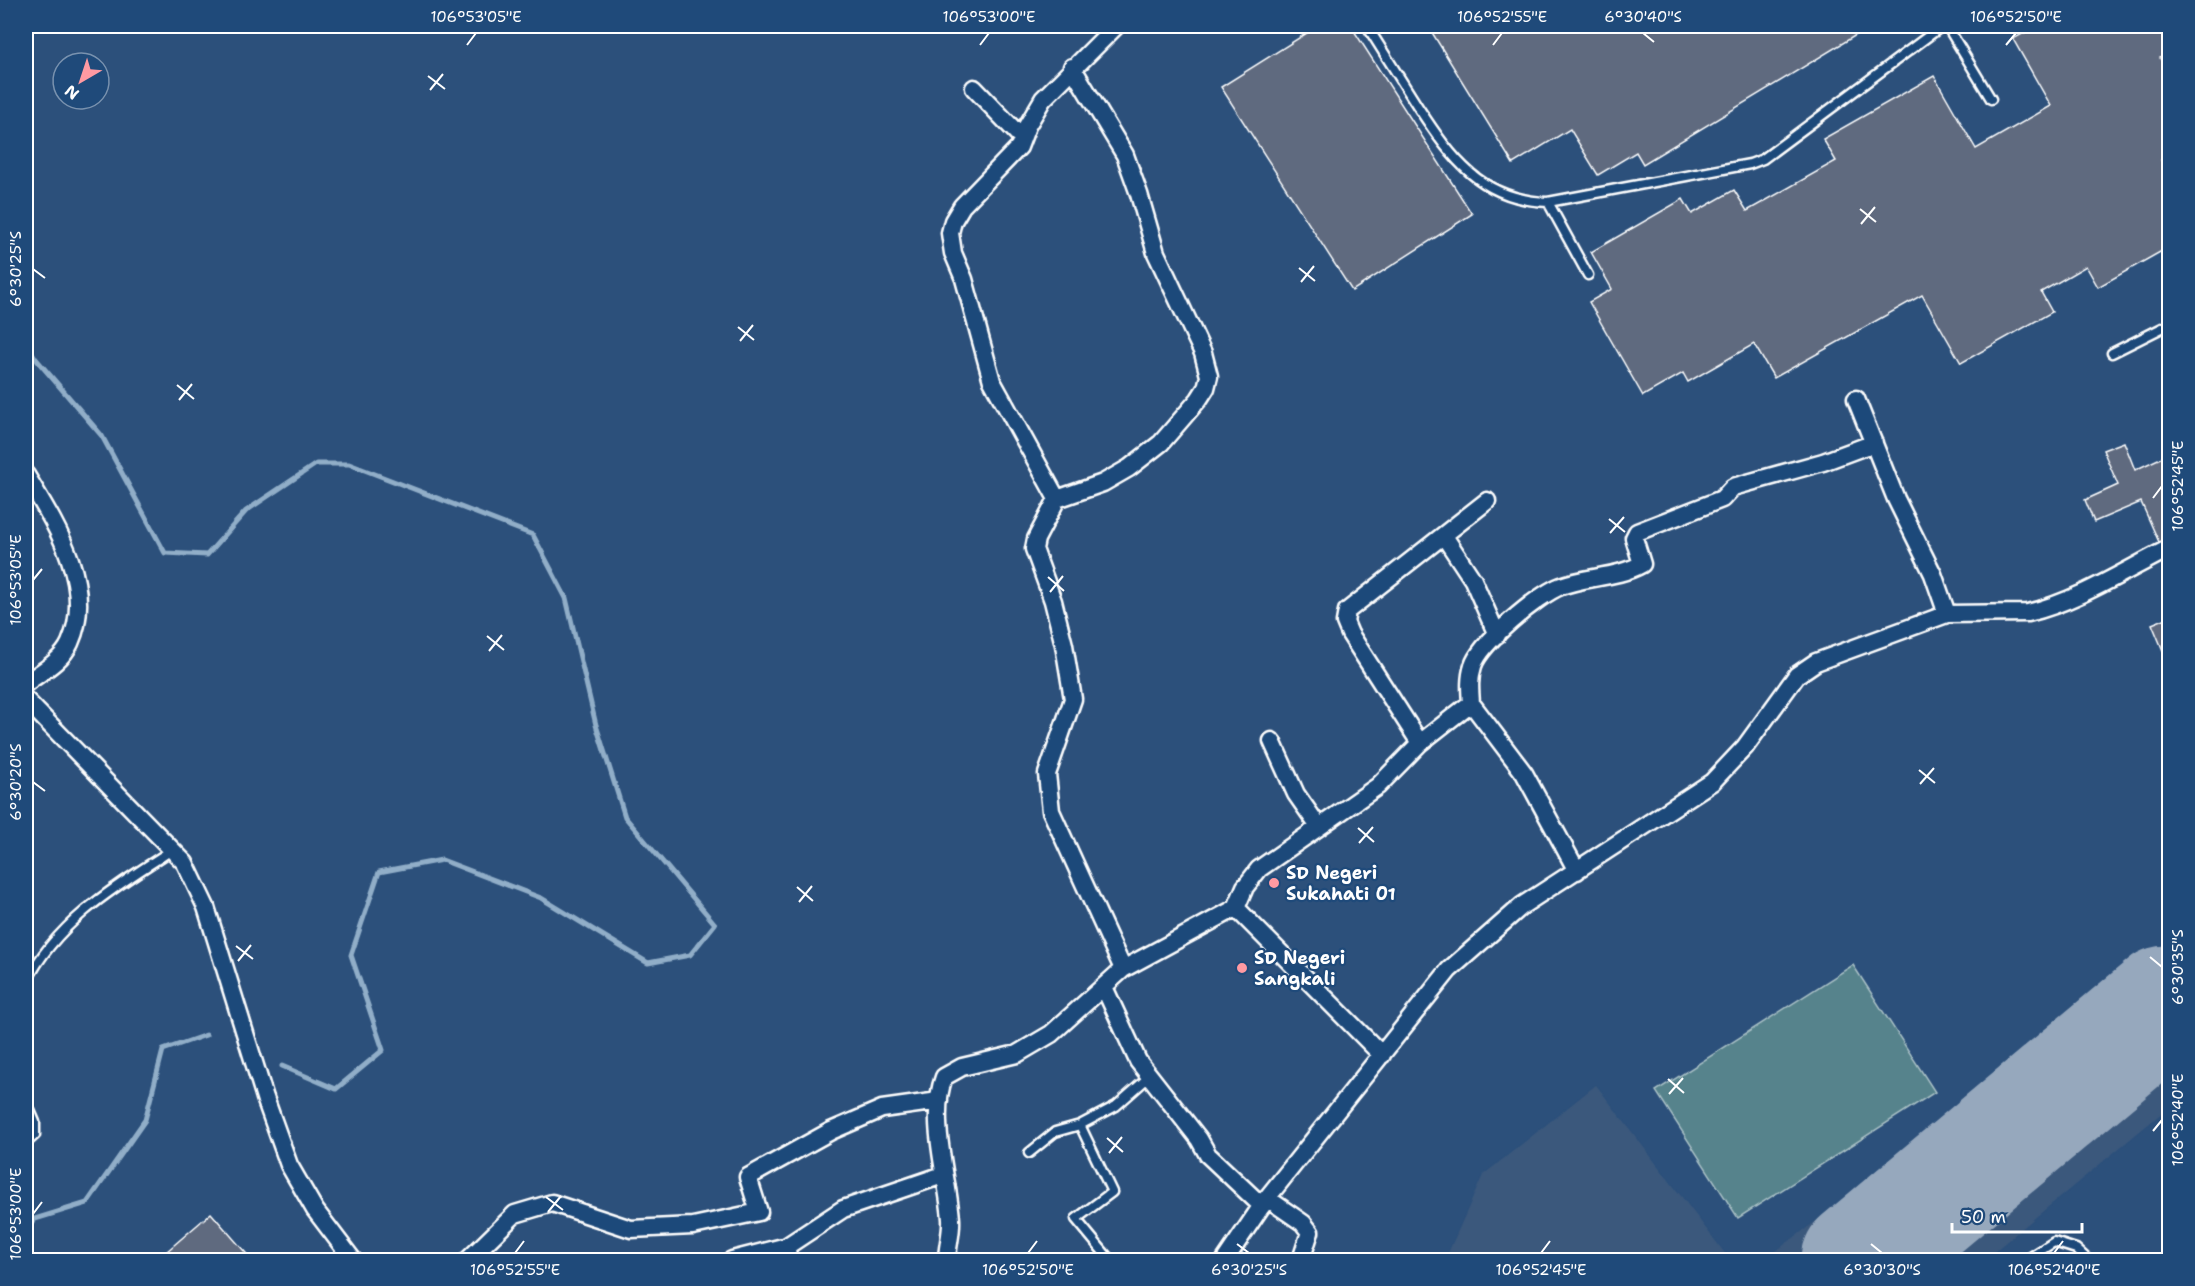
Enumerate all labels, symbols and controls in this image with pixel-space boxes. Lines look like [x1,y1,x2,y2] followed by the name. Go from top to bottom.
[430,7,522,27] text: 106°53'05"E
[943,7,1035,27] text: 106°53'00"E
[1457,7,1547,27] text: 106°52'55"E
[1604,7,1682,27] text: 6°30'40"S
[1970,7,2062,27] text: 106°52'50"E
[51,51,111,111] north arrow
[60,80,83,104] text: N
[6,231,26,307] text: 6°30'25"S
[2168,441,2188,531] text: 106°52'45"E
[6,534,26,626] text: 106°53'05"E
[6,743,26,821] text: 6°30'20"S
[1286,861,1396,906] place label: SD Negeri Sukahati 01
[1267,876,1281,890] marker: SD Negeri Sukahati 01
[2168,929,2188,1005] text: 6°30'35"S
[1254,946,1345,991] place label: SD Negeri Sangkali
[1235,961,1249,975] marker: SD Negeri Sangkali
[2168,1074,2188,1166] text: 106°52'40"E
[6,1168,26,1260] text: 106°53'00"E
[1952,1196,2082,1234] scale bar
[1961,1205,2006,1229] text: 50 m
[470,1260,560,1280] text: 106°52'55"E
[982,1260,1074,1280] text: 106°52'50"E
[1211,1260,1287,1280] text: 6°30'25"S
[1496,1260,1586,1280] text: 106°52'45"E
[1843,1260,1921,1280] text: 6°30'30"S
[2008,1260,2100,1280] text: 106°52'40"E

